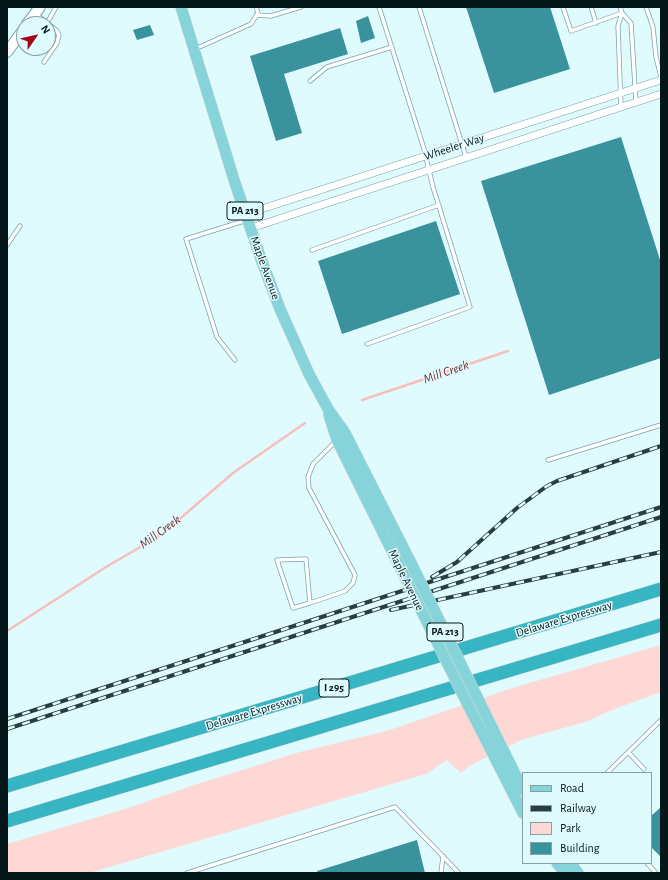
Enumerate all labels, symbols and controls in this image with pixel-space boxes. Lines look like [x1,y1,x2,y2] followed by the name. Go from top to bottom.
[16,16,56,56] north arrow
[39,23,52,36] text: N
[422,130,486,164] street label: Wheeler Way
[227,202,263,220] road number: PA 213
[247,234,283,302] street label: Maple Avenue
[421,357,471,387] water label: Mill Creek
[136,512,184,552] water label: Mill Creek
[385,547,427,613] street label: Maple Avenue
[514,597,614,641] street label: Delaware Expressway
[427,623,463,641] road number: PA 213
[319,679,349,697] road number: I 295
[204,690,304,734] street label: Delaware Expressway
[522,772,652,864] legend
[560,782,584,794] text: Road
[560,802,596,814] text: Railway
[560,822,581,834] text: Park
[560,842,600,854] text: Building

